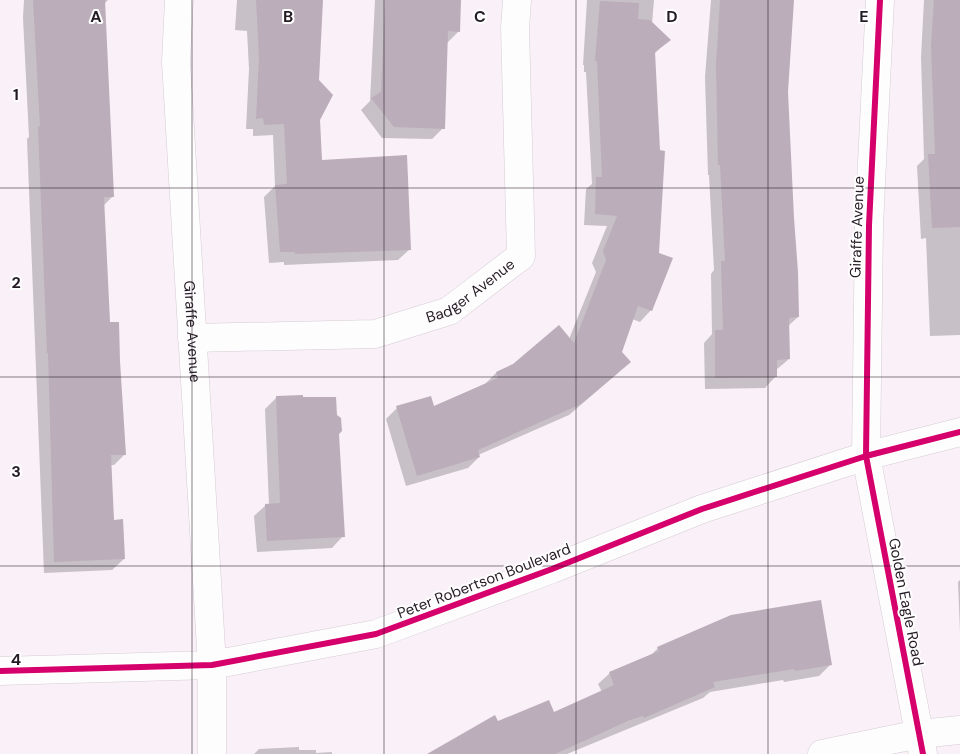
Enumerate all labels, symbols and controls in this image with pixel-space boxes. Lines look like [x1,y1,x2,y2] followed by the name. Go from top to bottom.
[90,6,102,27] text: A
[283,6,293,27] text: B
[474,6,486,27] text: C
[666,6,678,27] text: D
[859,6,869,27] text: E
[13,84,19,105] text: 1
[845,176,869,278] street label: Giraffe Avenue
[424,254,519,328] street label: Badger Avenue
[11,272,21,293] text: 2
[179,280,205,383] street label: Giraffe Avenue
[11,461,21,482] text: 3
[884,536,928,668] street label: Golden Eagle Road
[394,539,574,623] street label: Peter Robertson Boulevard
[11,649,21,670] text: 4

